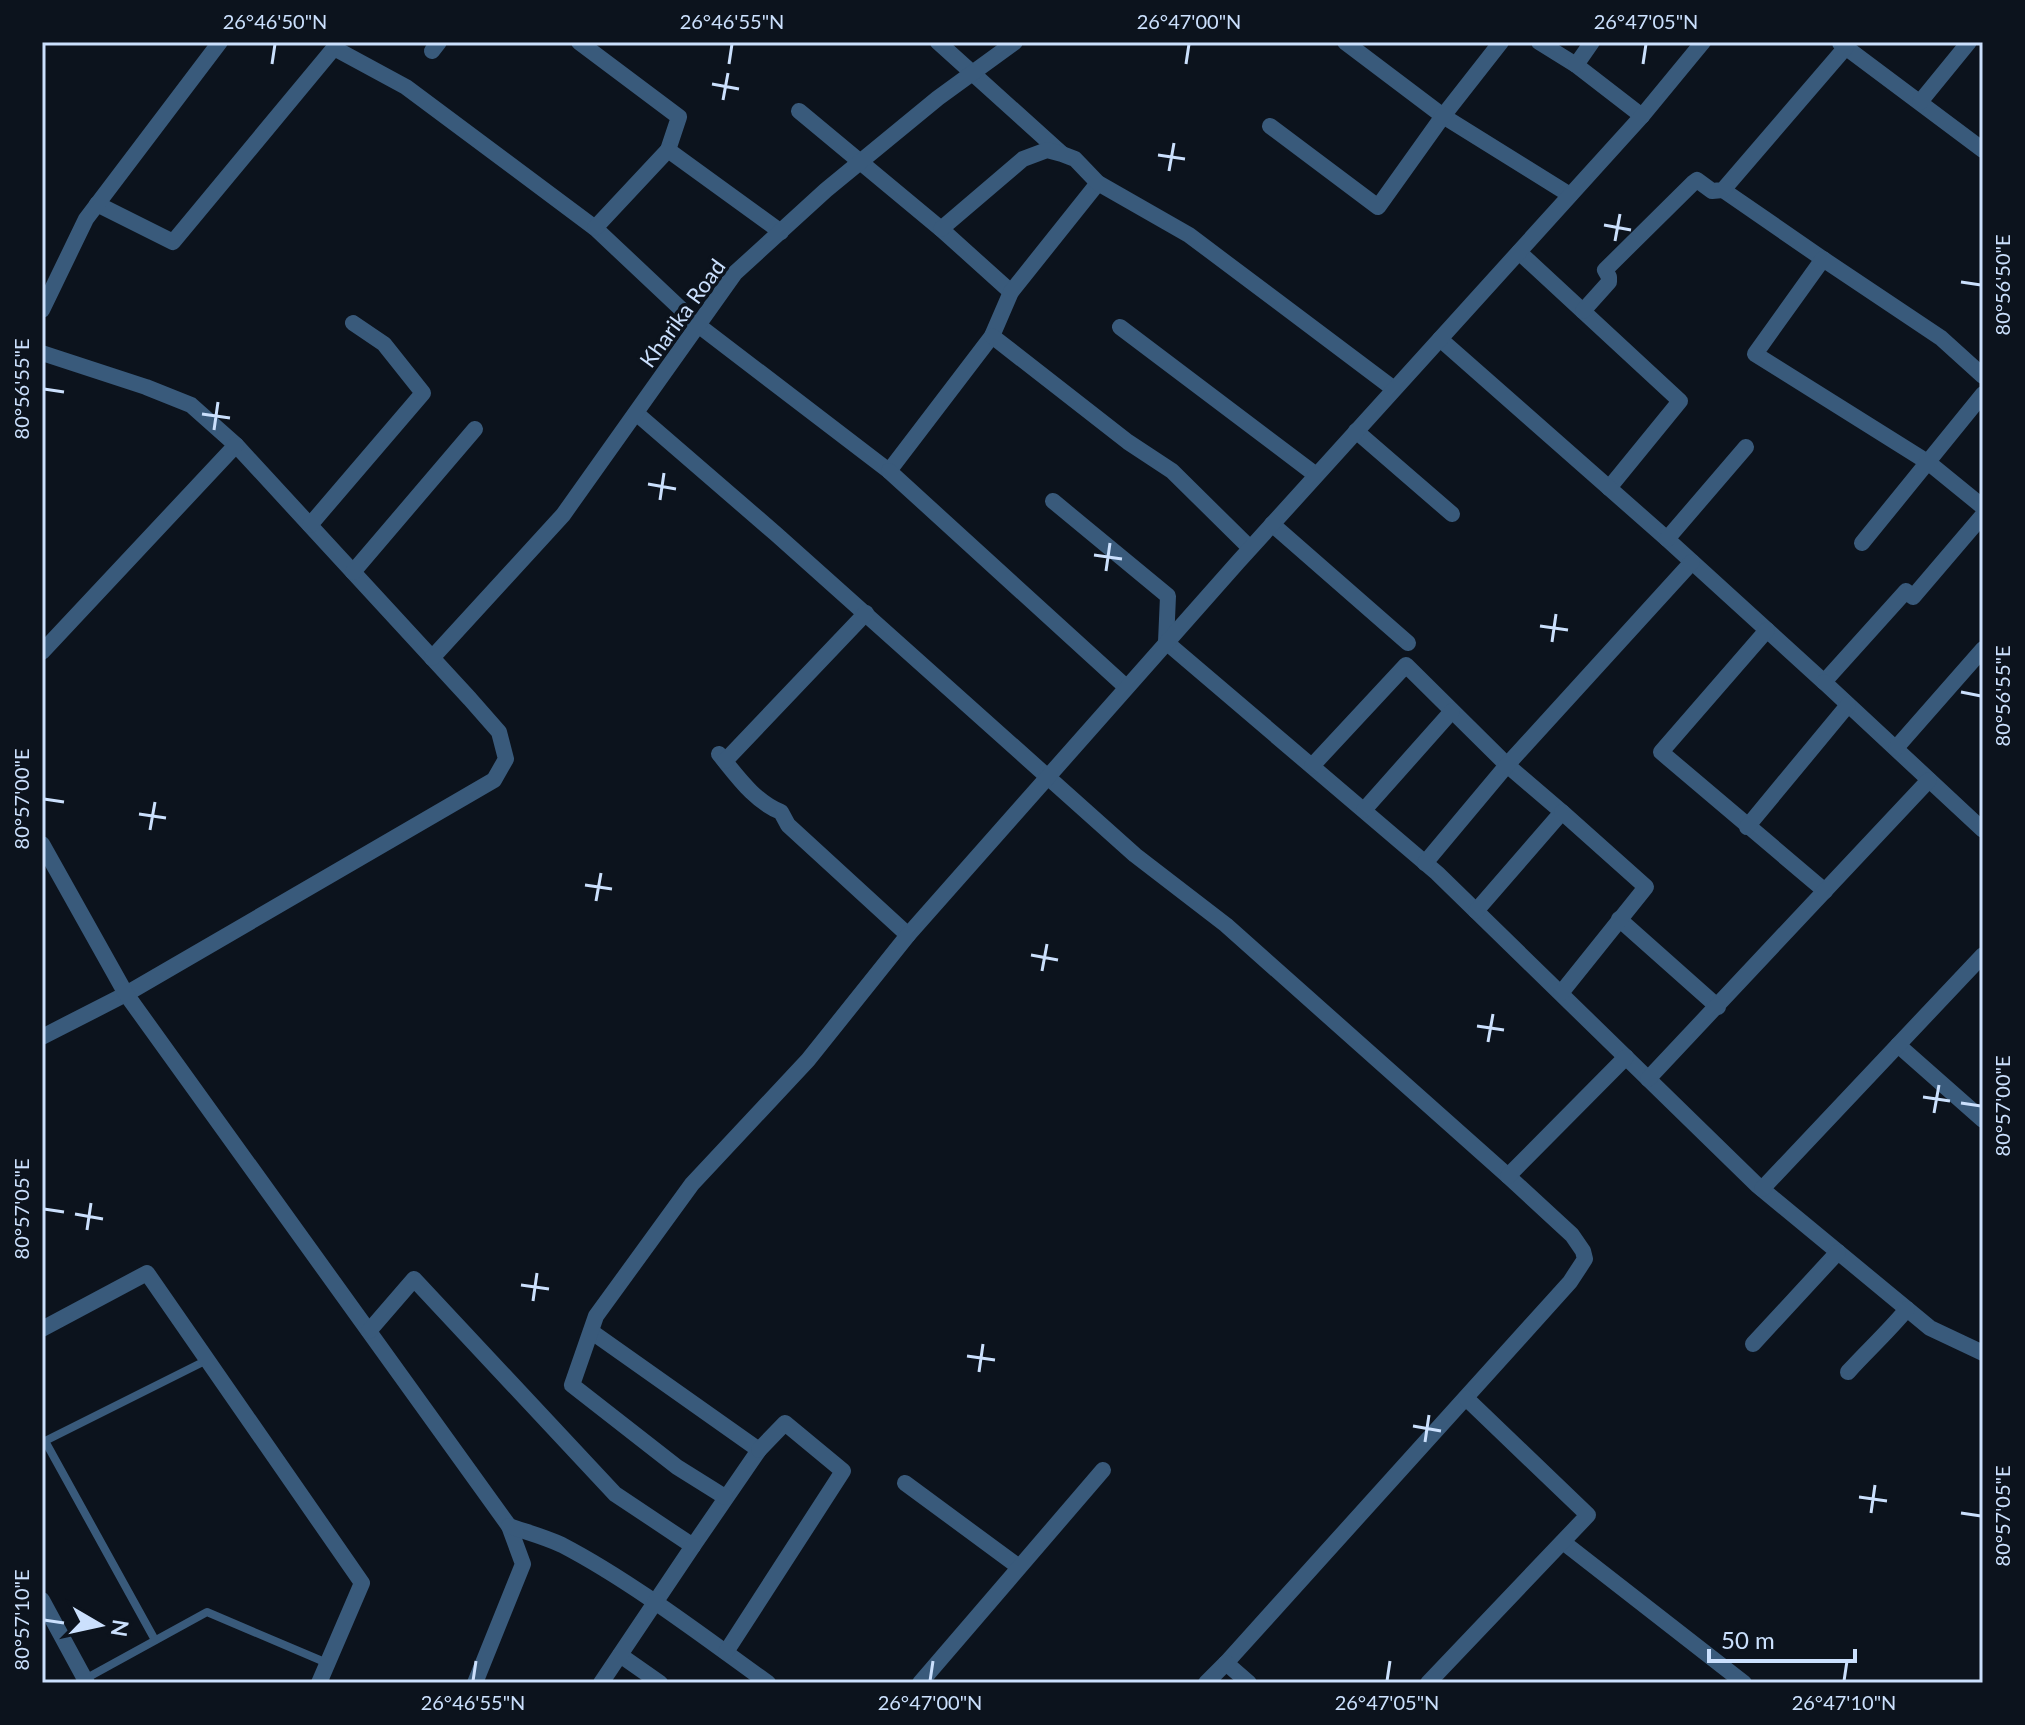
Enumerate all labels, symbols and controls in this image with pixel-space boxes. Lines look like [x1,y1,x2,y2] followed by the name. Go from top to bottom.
[223,9,327,33] text: 26°46'50"N
[680,9,784,33] text: 26°46'55"N
[1137,9,1241,33] text: 26°47'00"N
[1594,9,1698,33] text: 26°47'05"N
[1990,235,2014,335] text: 80°56'50"E
[634,253,730,373] street label: Kharika Road
[9,339,33,439] text: 80°56'55"E
[1990,646,2014,746] text: 80°56'55"E
[9,749,33,849] text: 80°57'00"E
[1990,1056,2014,1156] text: 80°57'00"E
[9,1159,33,1259] text: 80°57'05"E
[1990,1466,2014,1566] text: 80°57'05"E
[9,1570,33,1670] text: 80°57'10"E
[60,1585,140,1665] north arrow
[1709,1613,1855,1663] scale bar
[106,1618,135,1639] text: N
[1721,1625,1775,1654] text: 50 m
[421,1690,525,1714] text: 26°46'55"N
[878,1690,982,1714] text: 26°47'00"N
[1335,1690,1439,1714] text: 26°47'05"N
[1792,1690,1896,1714] text: 26°47'10"N

